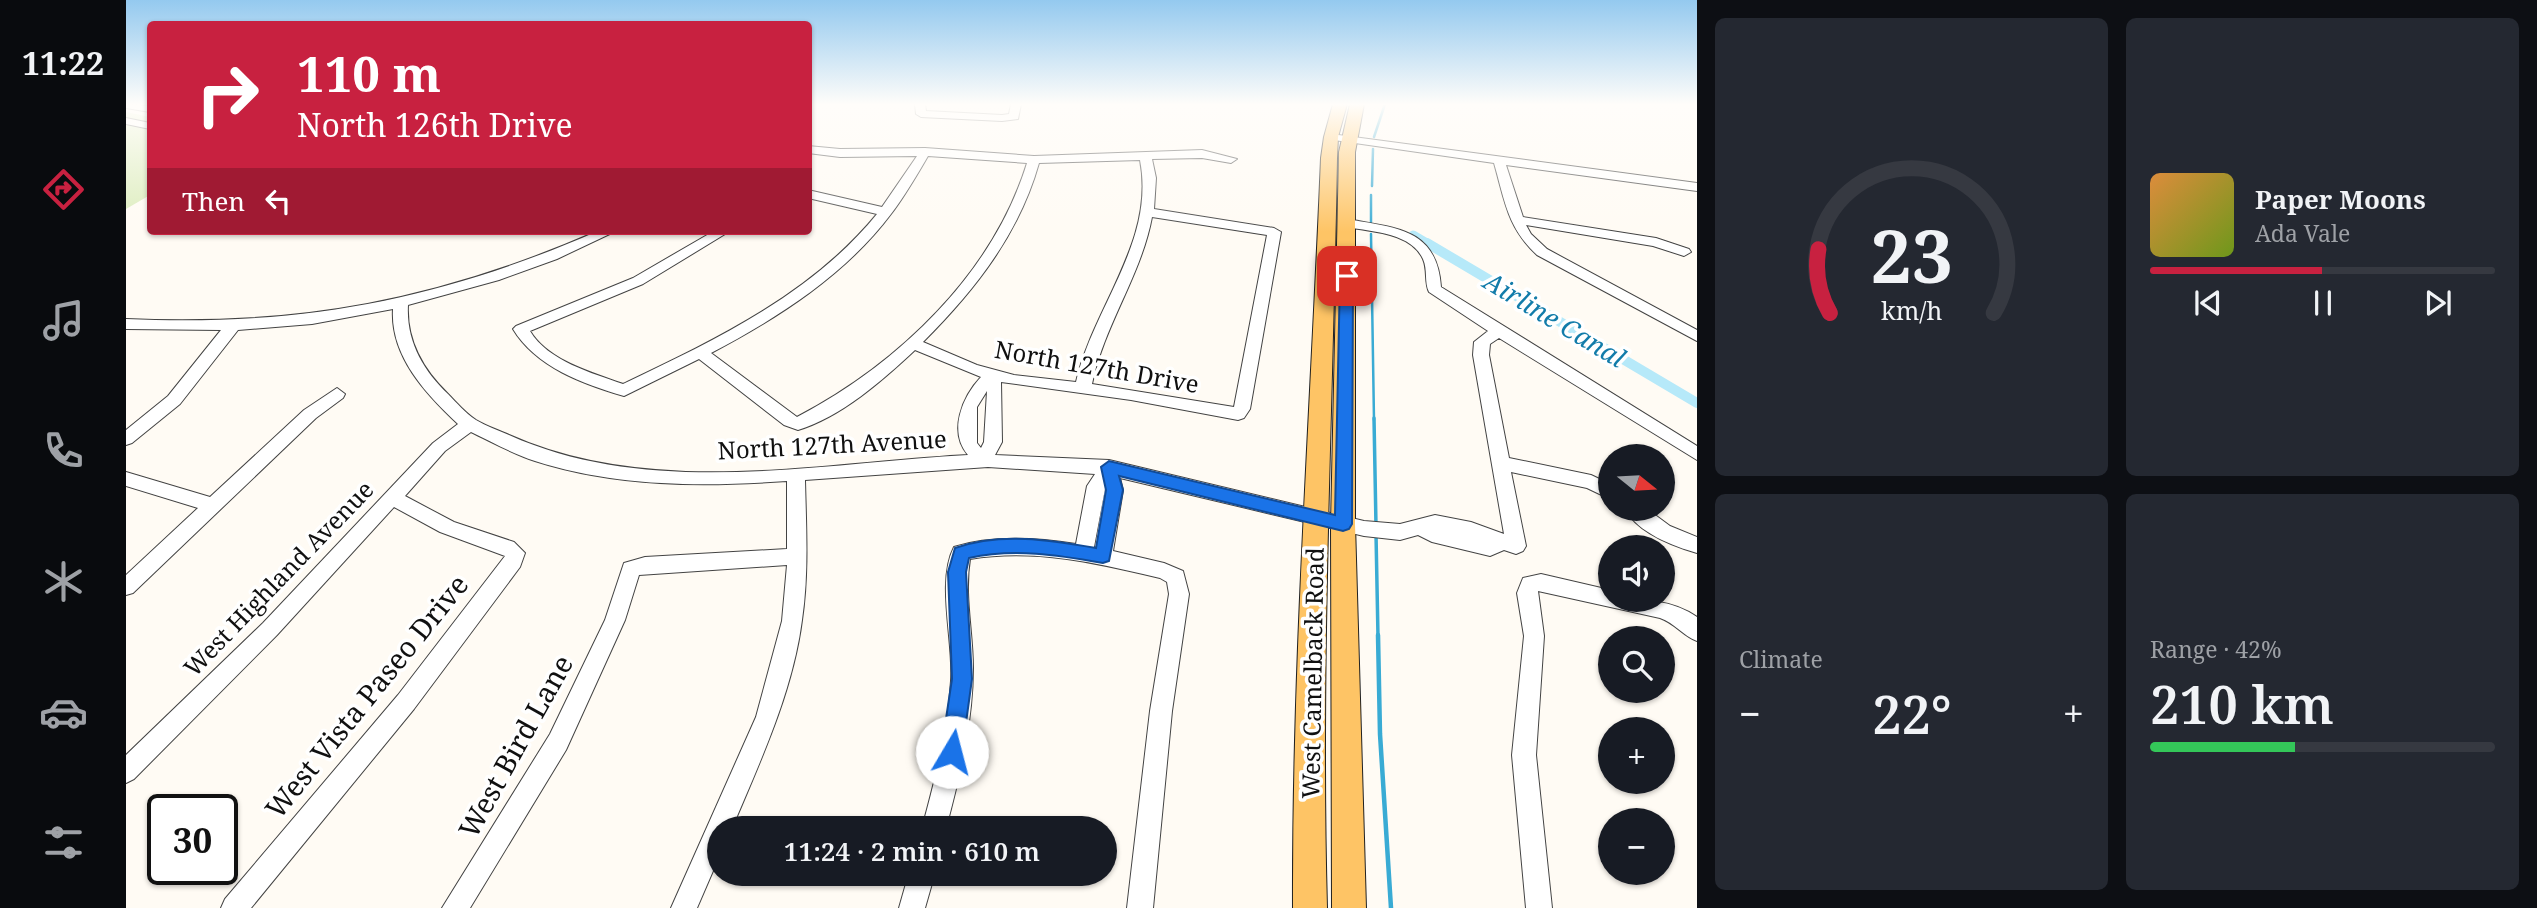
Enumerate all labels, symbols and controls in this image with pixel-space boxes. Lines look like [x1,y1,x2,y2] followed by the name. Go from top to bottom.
[297,40,441,106] text: 110 m
[22,41,104,84] text: 11:22
[182,49,273,140] icon: right
[297,103,573,146] text: North 126th Drive
[39,165,88,214] icon: directions
[2255,181,2426,217] text: Paper Moons
[259,182,297,220] icon: left
[182,183,245,219] text: Then
[1870,206,1953,305] text: 23
[2255,217,2350,249] text: Ada Vale
[1317,246,1377,306] pin
[1328,257,1366,295] icon: arrive
[1476,262,1633,375] water label: Airline Canal
[2189,284,2227,322] icon: previous
[2304,284,2342,322] icon: pause
[2419,284,2457,322] icon: next
[1881,293,1942,327] text: km/h
[39,296,88,345] icon: music
[992,332,1202,400] street label: North 127th Drive
[717,422,947,466] street label: North 127th Avenue
[39,426,88,475] icon: phone
[1598,444,1675,522] north arrow
[1598,444,1675,885] map controls
[176,473,380,683] street label: West Highland Avenue
[1598,535,1675,612] button: sound
[1293,547,1331,799] street label: West Camelback Road
[39,557,88,606] icon: climate
[256,566,476,826] street label: West Vista Paseo Drive
[1598,626,1675,703] button: search
[2150,633,2282,665] text: Range · 42%
[1739,643,1823,675] text: Climate
[449,648,581,844] street label: West Bird Lane
[2150,668,2334,739] text: 210 km
[1872,678,1952,749] text: 22°
[1739,687,1761,739] text: −
[2063,687,2084,739] text: +
[39,688,88,737] icon: car
[915,715,989,789] position arrow
[1598,717,1675,794] button: +
[147,794,238,885] speed limit sign: 30
[1598,808,1675,885] button: −
[39,818,88,867] icon: filters
[784,833,1040,869] text: 11:24 · 2 min · 610 m

